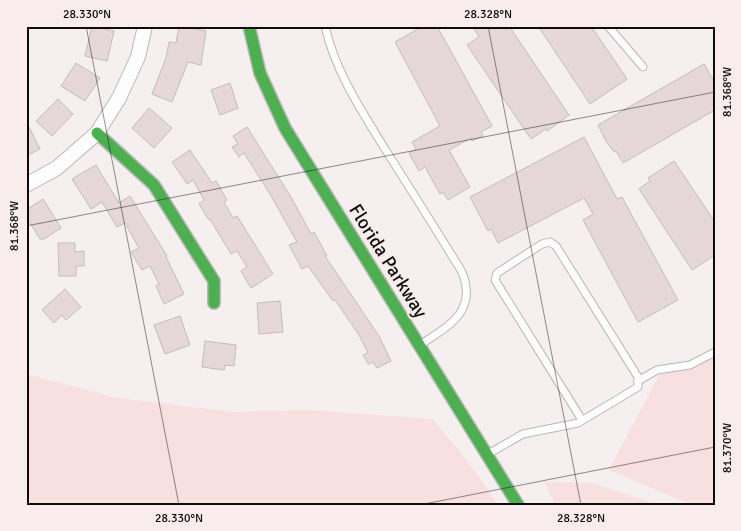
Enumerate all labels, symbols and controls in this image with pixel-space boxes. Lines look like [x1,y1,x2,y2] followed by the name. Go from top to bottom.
[63,7,111,22] text: 28.330°N
[464,7,512,22] text: 28.328°N
[720,67,735,117] text: 81.368°W
[343,200,433,323] street label: Florida Parkway
[7,201,22,251] text: 81.368°W
[720,423,735,473] text: 81.370°W
[155,511,203,526] text: 28.330°N
[557,511,605,526] text: 28.328°N

